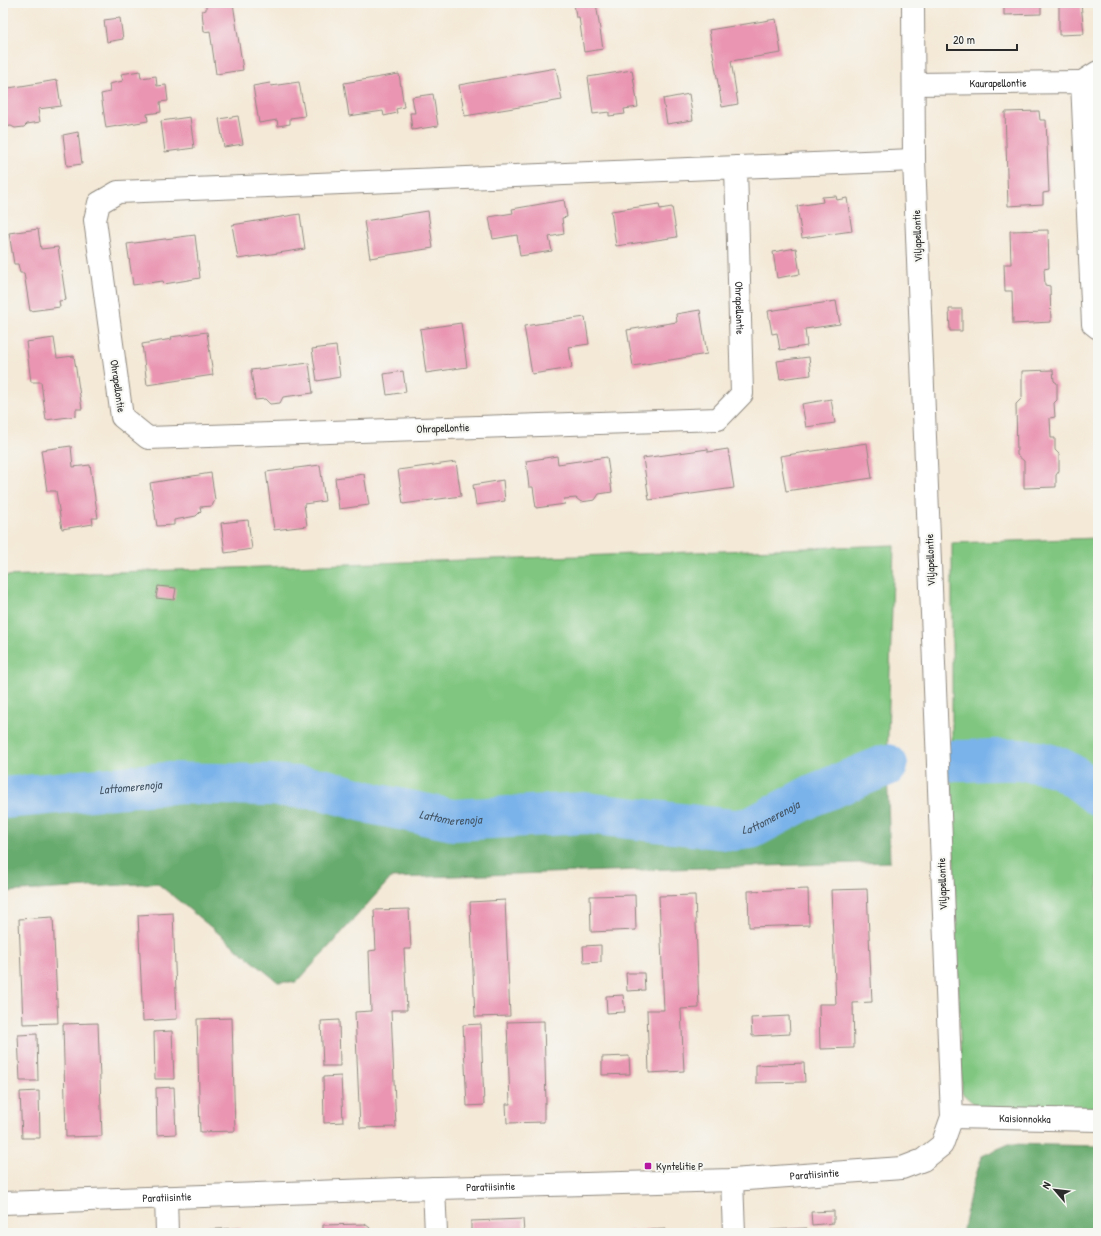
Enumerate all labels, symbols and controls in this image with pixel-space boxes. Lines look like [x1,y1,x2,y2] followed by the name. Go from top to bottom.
[947,26,1017,52] scale bar
[953,31,975,48] text: 20 m
[969,76,1027,90] street label: Kaurapellontie
[909,209,925,262] street label: Viljapellontie
[732,281,747,335] street label: Ohrapellontie
[107,359,129,414] street label: Ohrapellontie
[416,420,470,436] street label: Ohrapellontie
[922,533,938,586] street label: Viljapellontie
[99,775,164,798] water label: Lattomerenoja
[741,795,803,838] water label: Lattomerenoja
[418,805,483,829] water label: Lattomerenoja
[934,857,950,910] street label: Viljapellontie
[999,1111,1052,1126] street label: Kaisionnokka
[656,1159,703,1173] place label: Kyntelitie P
[643,1161,653,1171] marker: Kyntelitie P
[789,1165,840,1183] street label: Paratiisintie
[1035,1170,1075,1210] north arrow
[466,1179,516,1194] street label: Paratiisintie
[1039,1179,1054,1191] text: N
[142,1189,192,1205] street label: Paratiisintie

